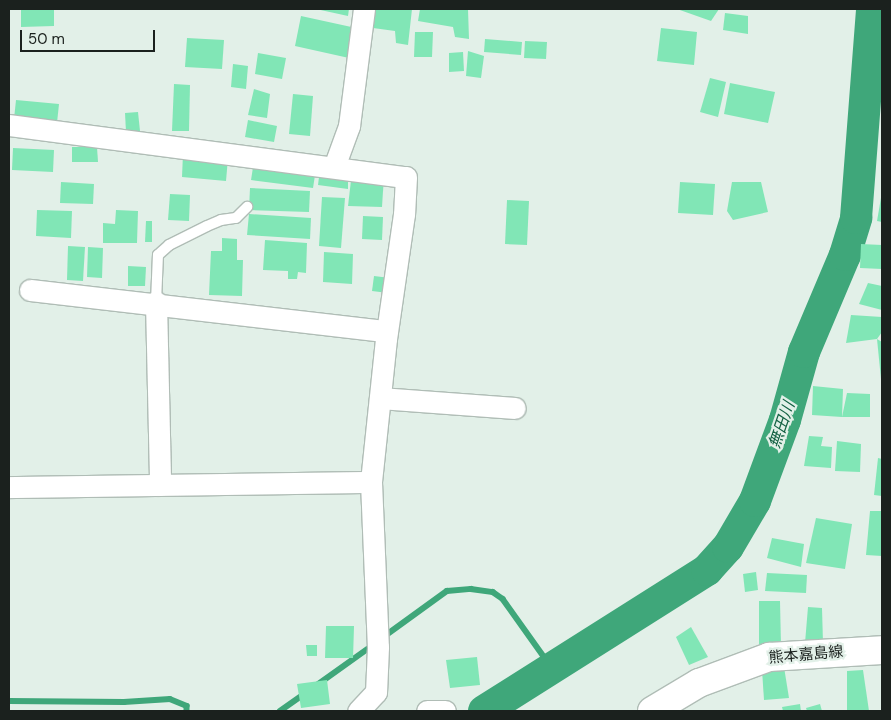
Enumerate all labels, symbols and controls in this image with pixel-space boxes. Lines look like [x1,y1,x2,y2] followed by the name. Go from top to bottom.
[22,20,158,52] scale bar
[28,29,65,49] text: 50 m
[765,399,799,451] water label: 無田川
[768,643,844,667] street label: 熊本嘉島線

